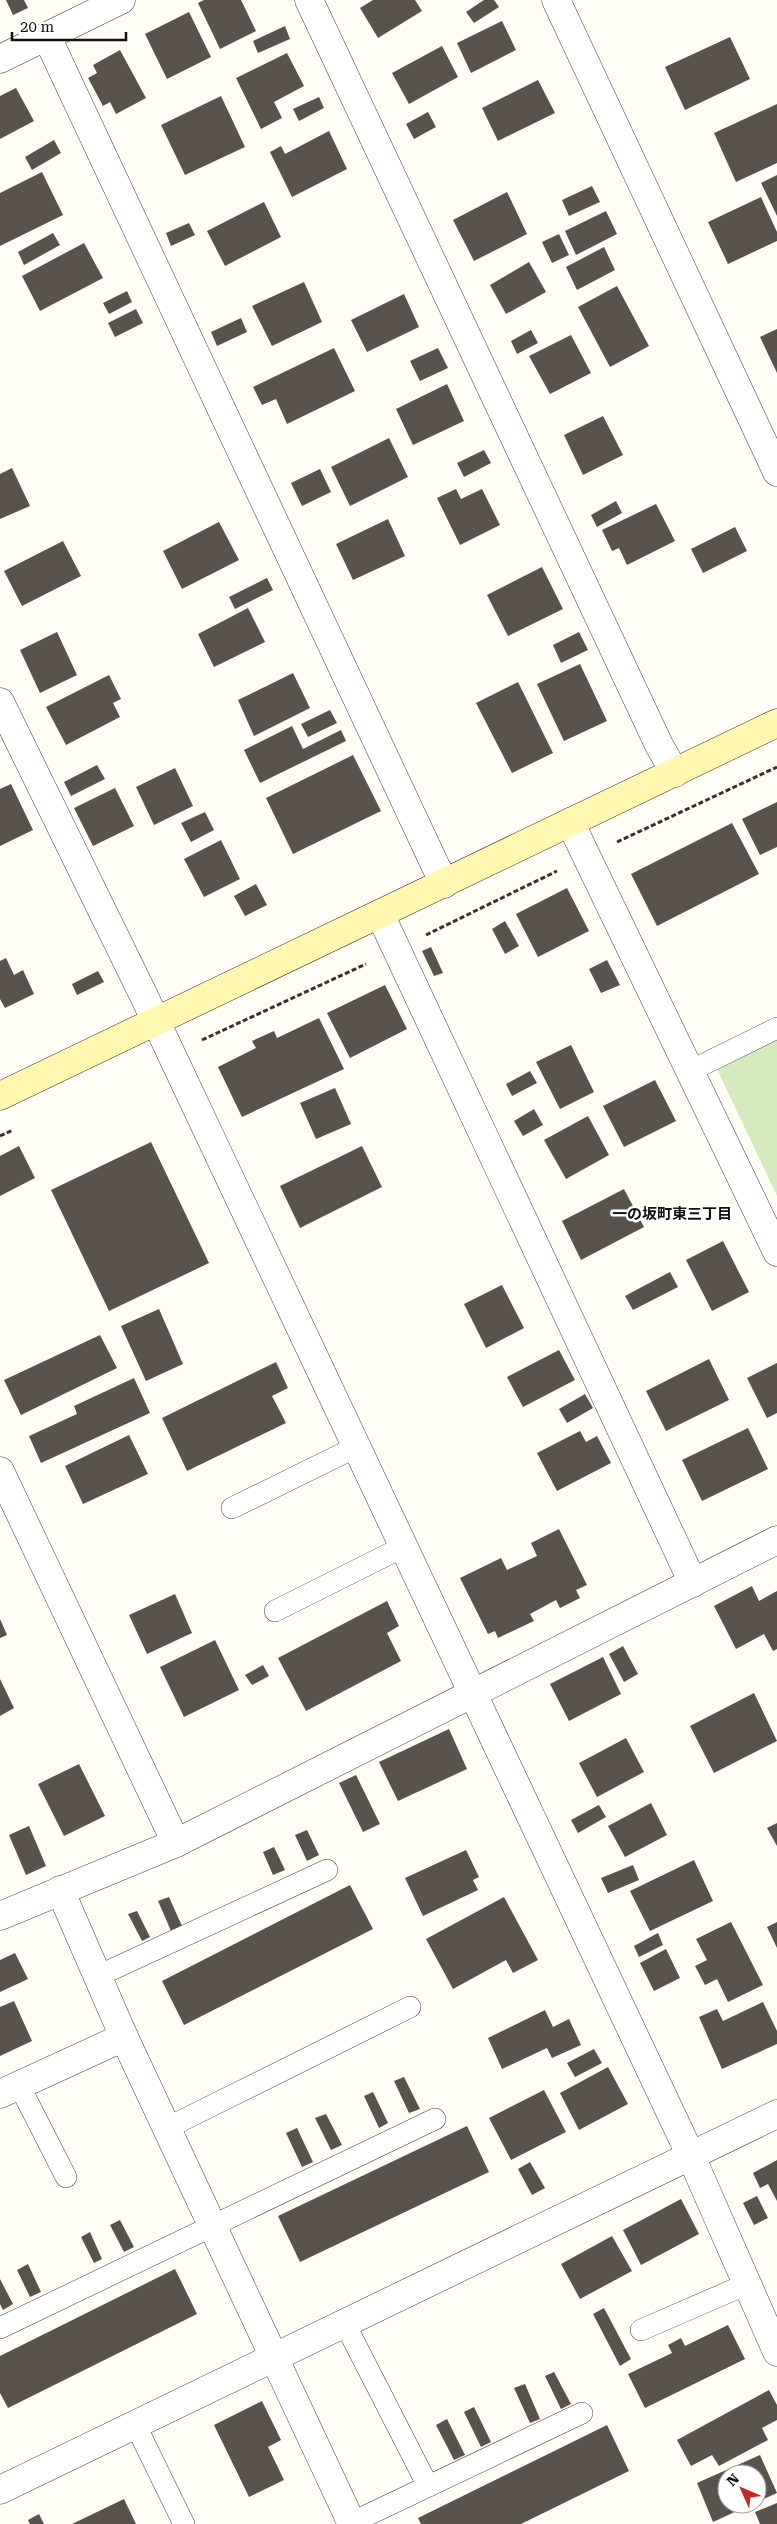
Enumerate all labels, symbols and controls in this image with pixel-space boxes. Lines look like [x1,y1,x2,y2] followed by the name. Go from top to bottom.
[12,10,126,42] scale bar
[20,18,55,36] text: 20 m
[612,1205,732,1223] district label: 一の坂町東三丁目
[717,2464,767,2514] north arrow
[723,2470,742,2489] text: N

